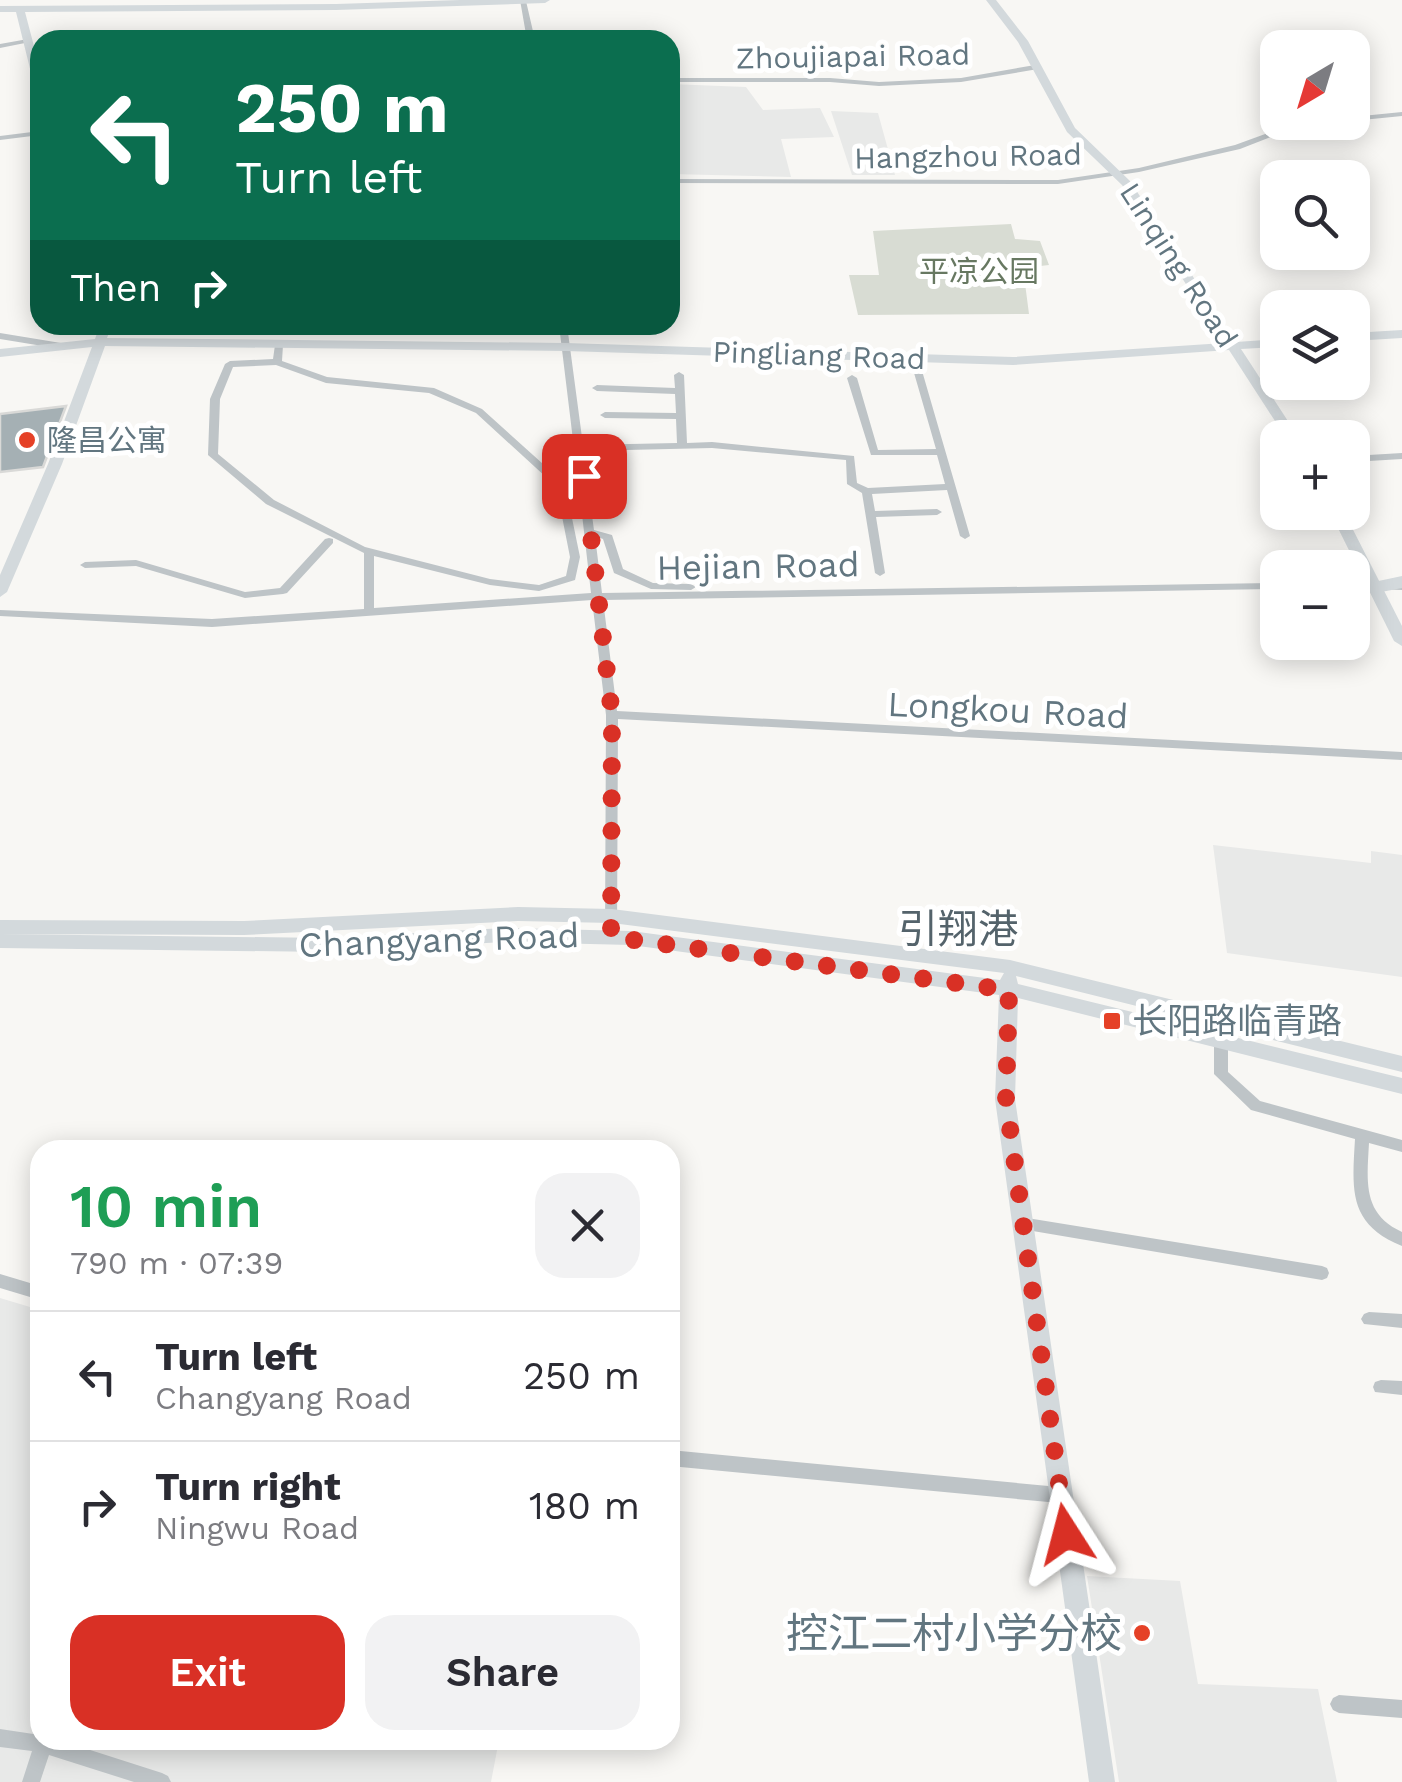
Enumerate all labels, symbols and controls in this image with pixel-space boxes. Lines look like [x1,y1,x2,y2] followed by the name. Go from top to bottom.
[1260,30,1370,140] north arrow
[1260,30,1370,660] map controls
[736,36,970,76] street label: Zhoujiapai Road
[235,67,449,149] text: 250 m
[70,70,200,200] icon: left
[854,137,1082,175] street label: Hangzhou Road
[235,151,422,204] text: Turn left
[1260,160,1370,270] button: search
[1113,176,1245,354] street label: Linqing Road
[919,254,1039,289] park label: 平凉公园
[181,260,236,315] icon: right
[70,266,161,310] text: Then
[1260,290,1370,400] button: layers
[712,334,926,376] street label: Pingliang Road
[1260,420,1370,530] button: +
[47,423,167,458] place label: 隆昌公寓
[16,429,38,451] marker: 隆昌公寓
[542,434,627,519] pin
[557,449,612,504] icon: arrive
[656,543,860,589] street label: Hejian Road
[1260,550,1370,660] button: −
[887,683,1129,737] street label: Longkou Road
[898,906,1018,953] district label: 引翔港
[298,914,580,966] street label: Changyang Road
[1132,1000,1342,1042] place label: 长阳路临青路
[1101,1010,1123,1032] marker: 长阳路临青路
[70,1171,262,1242] text: 10 min
[535,1173,640,1278] button: close
[70,1244,283,1282] text: 790 m · 07:39
[155,1335,317,1379] text: Turn left
[70,1349,125,1404] icon: left
[523,1354,640,1398] text: 250 m
[155,1379,412,1417] text: Changyang Road
[155,1465,341,1509] text: Turn right
[70,1479,125,1534] icon: right
[1014,1482,1118,1586] position arrow
[529,1484,640,1528] text: 180 m
[155,1509,359,1547] text: Ningwu Road
[786,1609,1122,1658] place label: 控江二村小学分校
[70,1615,345,1730] button: Exit
[365,1615,640,1730] button: Share
[1131,1622,1153,1644] marker: 控江二村小学分校

